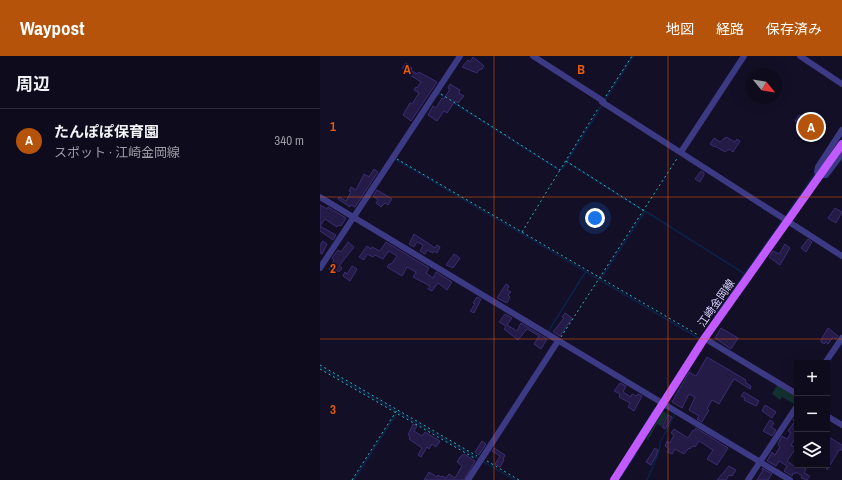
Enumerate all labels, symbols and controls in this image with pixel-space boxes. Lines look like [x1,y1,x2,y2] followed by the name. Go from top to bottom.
[20,15,84,41] text: Waypost
[666,20,694,38] text: 地図
[716,20,744,38] text: 経路
[766,20,822,38] text: 保存済み
[403,61,411,78] text: A
[577,61,585,78] text: B
[746,68,782,104] north arrow
[16,72,50,95] text: 周辺
[798,112,824,142] pin: A
[330,118,336,135] text: 1
[54,121,159,142] text: たんぽぽ保育園
[25,132,33,149] text: A
[274,132,304,149] text: 340 m
[54,144,180,161] text: スポット · 江崎金岡線
[585,208,605,228] your location
[330,260,336,277] text: 2
[694,276,738,330] street label: 江崎金岡線
[794,360,830,468] map controls
[794,360,830,396] button: +
[794,396,830,432] button: −
[330,401,336,418] text: 3
[794,432,830,468] button: layers

